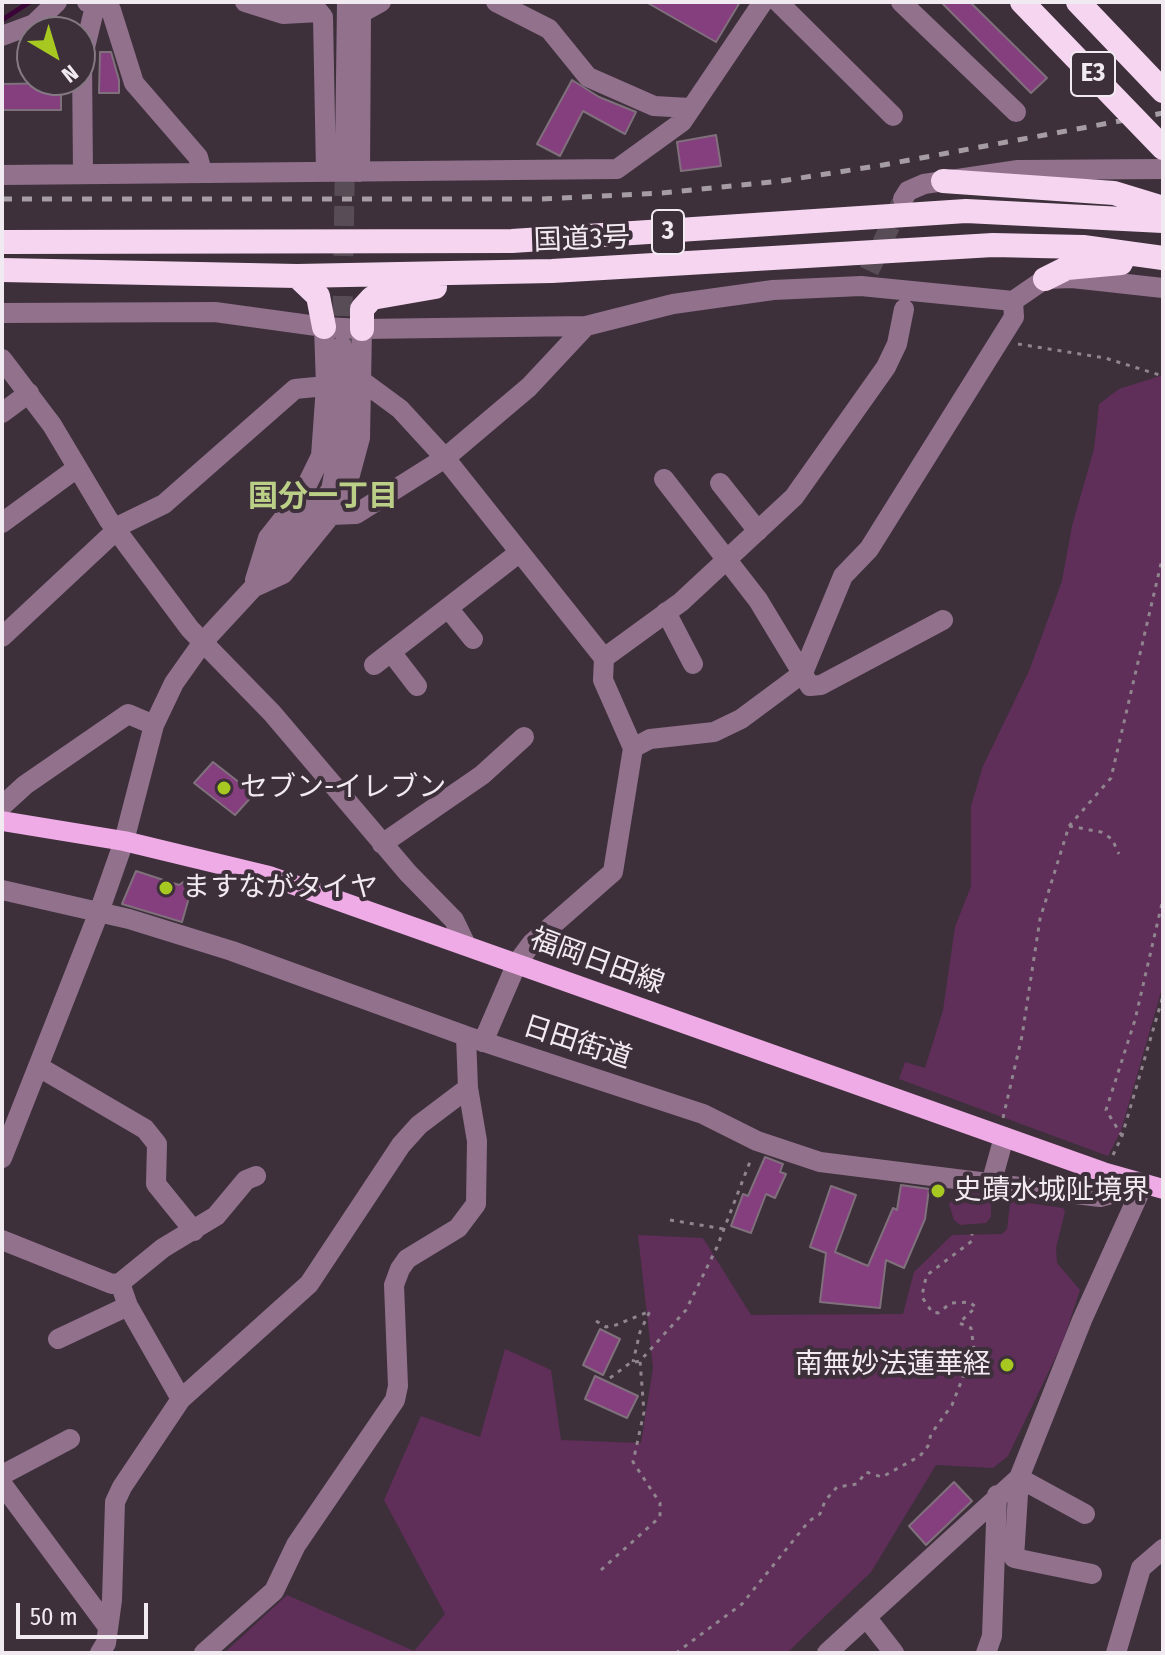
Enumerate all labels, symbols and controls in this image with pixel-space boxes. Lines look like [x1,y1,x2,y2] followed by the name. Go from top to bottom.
[16,16,96,96] north arrow
[1071,52,1115,96] road number: E3
[56,59,83,88] text: N
[652,210,684,254] road number: 3
[533,222,631,258] street label: 国道3号
[248,480,398,516] district label: 国分一丁目
[240,771,446,805] place label: セブン-イレブン
[215,779,233,797] marker: セブン-イレブン
[182,871,378,905] place label: ますながタイヤ
[157,879,175,897] marker: ますながタイヤ
[525,922,669,1002] street label: 福岡日田線
[519,1010,635,1076] street label: 日田街道
[954,1174,1150,1208] place label: 史蹟水城阯境界
[929,1182,947,1200] marker: 史蹟水城阯境界
[795,1348,991,1382] place label: 南無妙法蓮華経
[998,1356,1016,1374] marker: 南無妙法蓮華経
[20,1587,152,1637] scale bar
[30,1603,78,1631] text: 50 m

